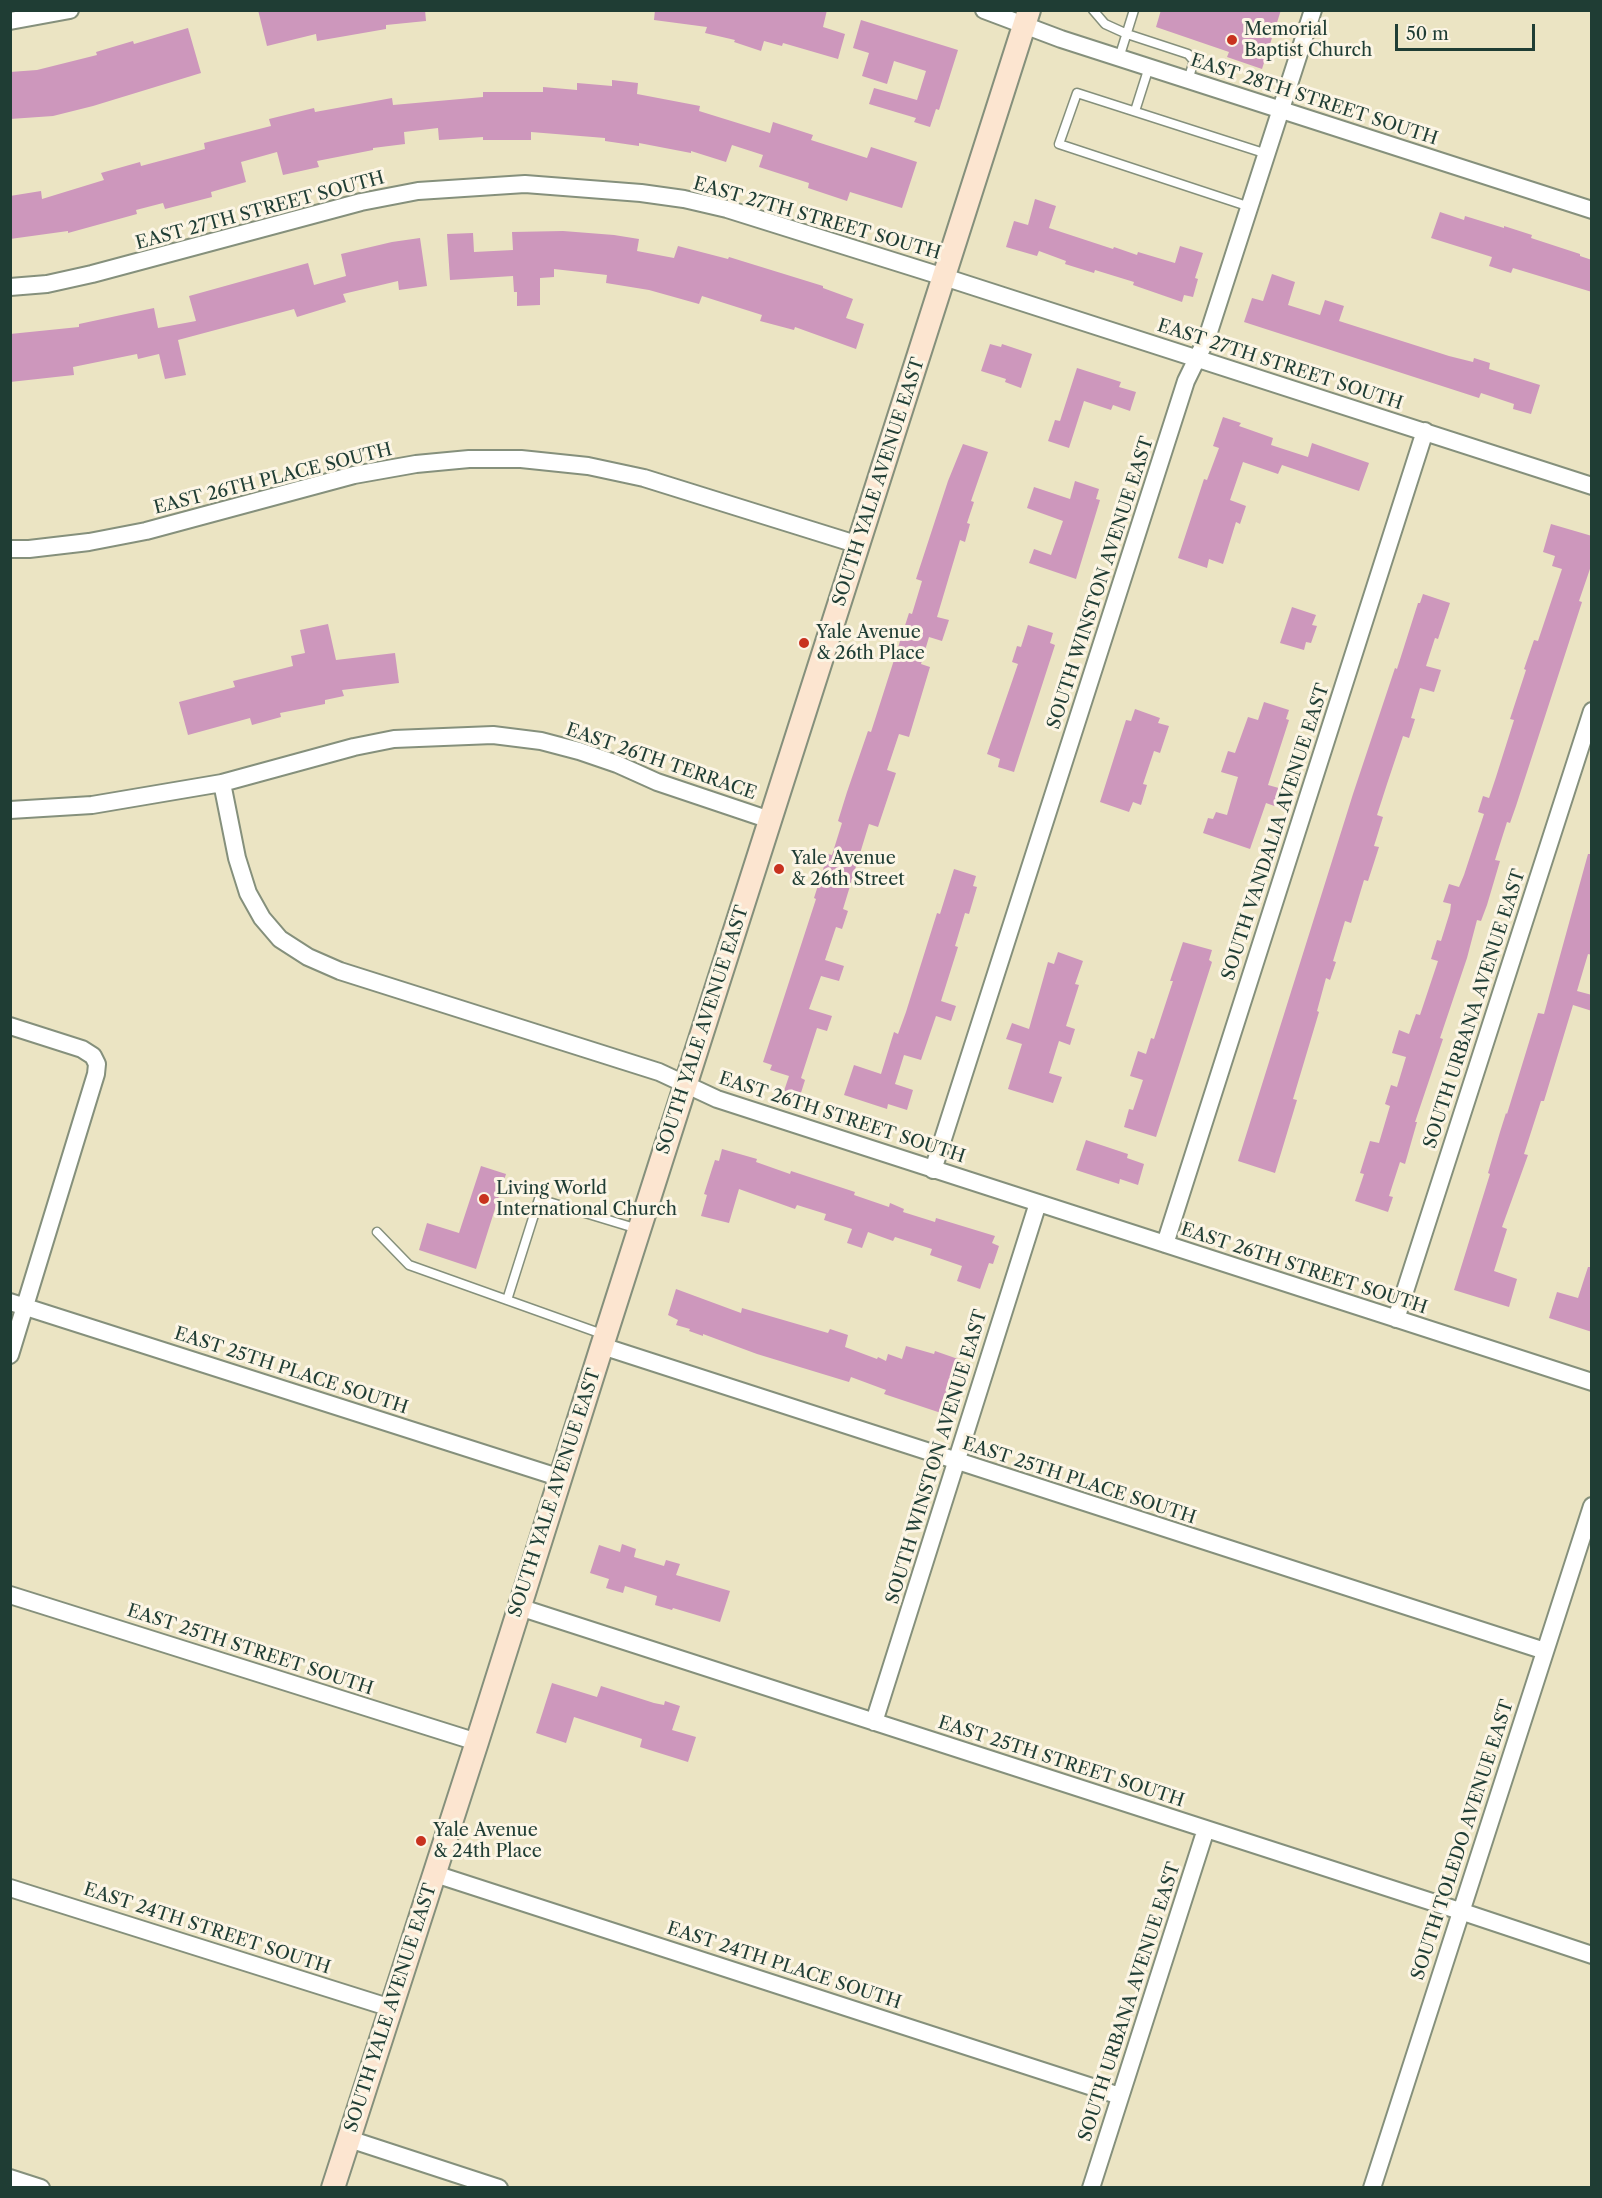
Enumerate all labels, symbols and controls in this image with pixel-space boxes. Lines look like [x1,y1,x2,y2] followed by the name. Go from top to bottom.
[1398,12,1538,50] scale bar
[1244,19,1372,62] place label: Memorial Baptist Church
[1406,23,1449,45] text: 50 m
[1225,33,1239,47] marker: Memorial Baptist Church
[1188,50,1440,150] street label: EAST 28TH STREET SOUTH
[133,167,387,255] street label: EAST 27TH STREET SOUTH
[691,173,943,265] street label: EAST 27TH STREET SOUTH
[1155,315,1405,415] street label: EAST 27TH STREET SOUTH
[829,355,929,609] street label: SOUTH YALE AVENUE EAST
[1043,434,1159,732] street label: SOUTH WINSTON AVENUE EAST
[152,439,394,519] street label: EAST 26TH PLACE SOUTH
[816,622,925,664] place label: Yale Avenue & 26th Place
[797,636,811,650] marker: Yale Avenue & 26th Place
[1218,681,1334,983] street label: SOUTH VANDALIA AVENUE EAST
[563,719,759,805] street label: EAST 26TH TERRACE
[791,848,905,890] place label: Yale Avenue & 26th Street
[772,862,786,876] marker: Yale Avenue & 26th Street
[1420,867,1530,1151] street label: SOUTH URBANA AVENUE EAST
[653,903,753,1157] street label: SOUTH YALE AVENUE EAST
[716,1068,968,1168] street label: EAST 26TH STREET SOUTH
[496,1178,677,1220] place label: Living World International Church
[477,1192,491,1206] marker: Living World International Church
[1178,1219,1430,1319] street label: EAST 26TH STREET SOUTH
[882,1307,992,1607] street label: SOUTH WINSTON AVENUE EAST
[171,1323,411,1419] street label: EAST 25TH PLACE SOUTH
[505,1366,605,1620] street label: SOUTH YALE AVENUE EAST
[959,1433,1199,1529] street label: EAST 25TH PLACE SOUTH
[124,1600,376,1700] street label: EAST 25TH STREET SOUTH
[1407,1697,1519,1983] street label: SOUTH TOLEDO AVENUE EAST
[935,1712,1187,1812] street label: EAST 25TH STREET SOUTH
[433,1820,542,1862] place label: Yale Avenue & 24th Place
[414,1834,428,1848] marker: Yale Avenue & 24th Place
[1075,1860,1185,2144] street label: SOUTH URBANA AVENUE EAST
[81,1879,333,1979] street label: EAST 24TH STREET SOUTH
[341,1881,441,2135] street label: SOUTH YALE AVENUE EAST
[664,1918,904,2014] street label: EAST 24TH PLACE SOUTH

